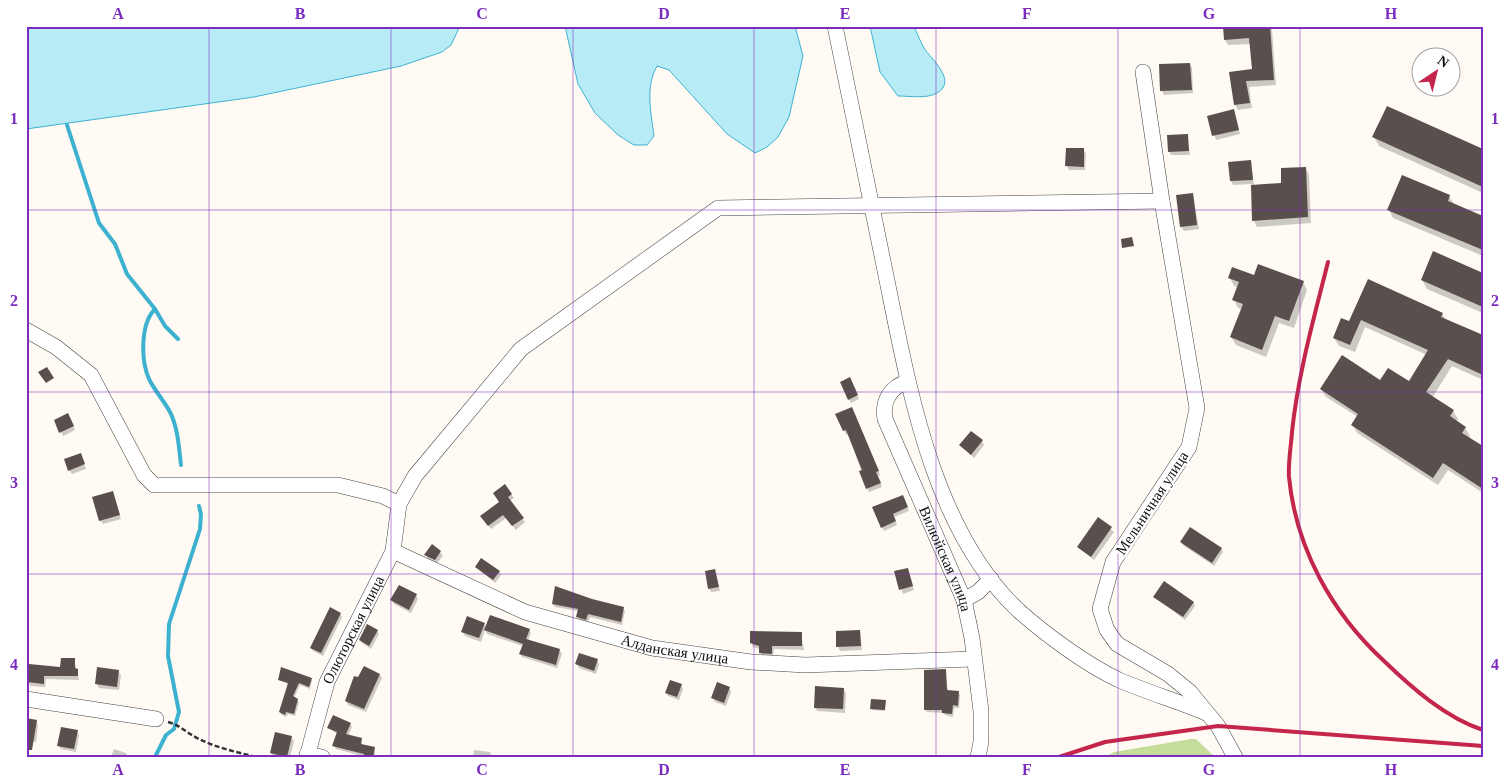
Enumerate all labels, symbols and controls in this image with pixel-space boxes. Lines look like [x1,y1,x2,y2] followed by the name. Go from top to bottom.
[112,5,124,22] text: A
[295,5,306,22] text: B
[476,5,488,22] text: C
[658,5,670,22] text: D
[840,5,850,22] text: E
[1022,5,1032,22] text: F
[1203,5,1216,22] text: G
[1385,5,1398,22] text: H
[1412,48,1462,98] north arrow
[1435,53,1452,71] text: N
[10,110,18,127] text: 1
[1491,110,1499,127] text: 1
[10,292,18,309] text: 2
[1491,292,1499,309] text: 2
[1113,448,1192,558] street label: Мельничная улица
[10,474,18,491] text: 3
[1491,474,1499,491] text: 3
[916,504,974,613] street label: Вилюйская улица
[319,573,387,687] street label: Олюторская улица
[619,632,730,667] street label: Алданская улица
[10,656,18,673] text: 4
[1491,656,1499,673] text: 4
[112,761,124,778] text: A
[295,761,306,778] text: B
[476,761,488,778] text: C
[658,761,670,778] text: D
[840,761,850,778] text: E
[1022,761,1032,778] text: F
[1203,761,1216,778] text: G
[1385,761,1398,778] text: H

